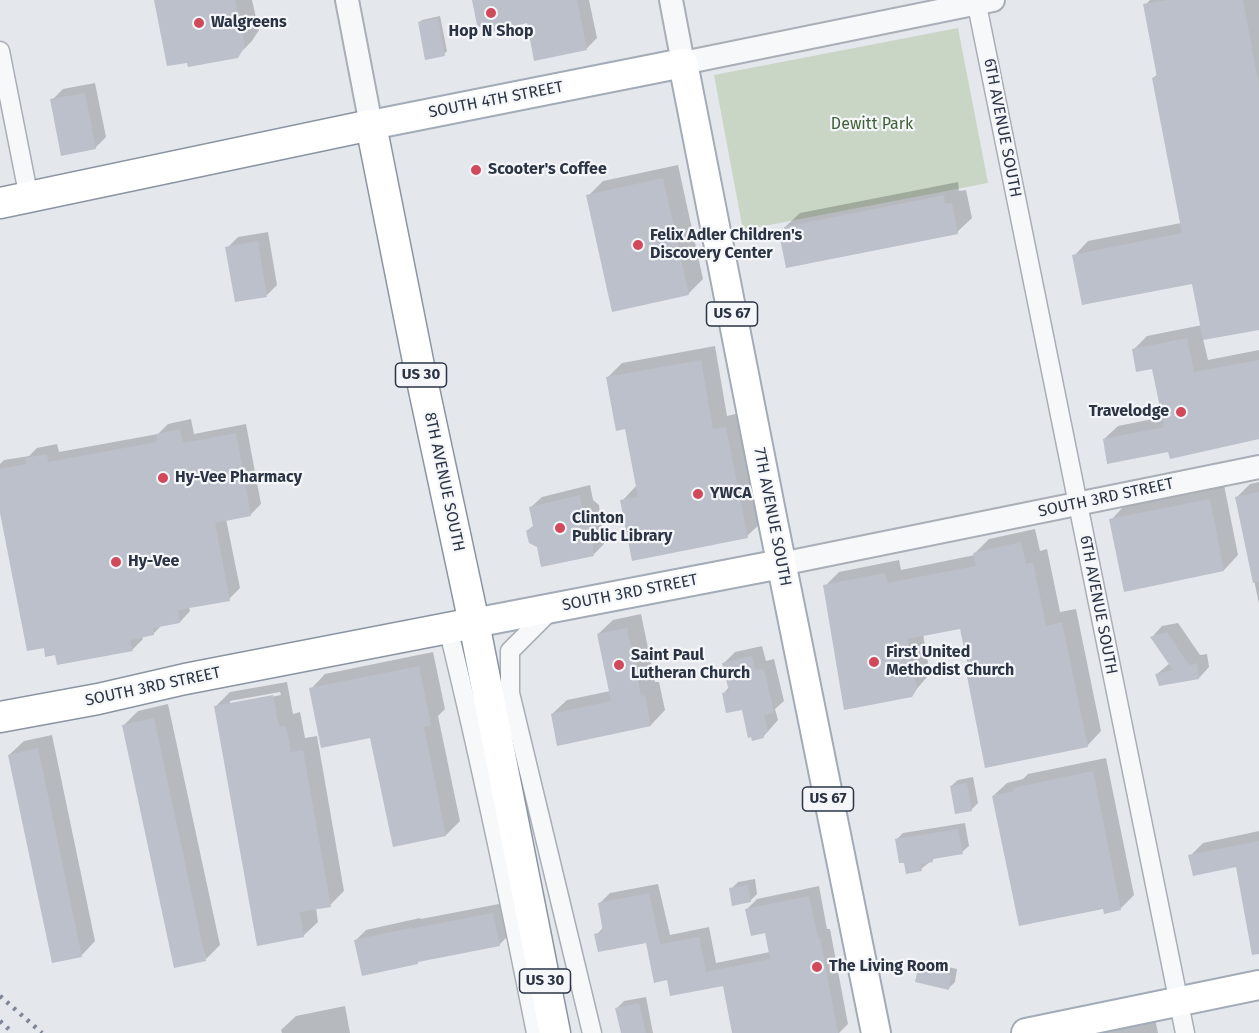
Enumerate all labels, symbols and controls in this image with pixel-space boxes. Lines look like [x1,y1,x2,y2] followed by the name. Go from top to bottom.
[484,6,498,20] marker: Hop N Shop
[211,13,287,33] place label: Walgreens
[192,16,206,30] marker: Walgreens
[448,22,534,42] place label: Hop N Shop
[979,57,1025,199] street label: 6TH AVENUE SOUTH
[427,78,565,122] street label: SOUTH 4TH STREET
[831,115,913,135] park label: Dewitt Park
[488,160,607,180] place label: Scooter's Coffee
[469,163,483,177] marker: Scooter's Coffee
[650,226,802,264] place label: Felix Adler Children's Discovery Center
[631,238,645,252] marker: Felix Adler Children's Discovery Center
[706,302,758,326] road number: US 67
[396,363,446,387] road number: US 30
[1089,402,1169,422] place label: Travelodge
[1174,405,1188,419] marker: Travelodge
[420,410,468,554] street label: 8TH AVENUE SOUTH
[749,446,795,588] street label: 7TH AVENUE SOUTH
[175,468,302,488] place label: Hy-Vee Pharmacy
[156,471,170,485] marker: Hy-Vee Pharmacy
[1037,474,1175,522] street label: SOUTH 3RD STREET
[710,484,752,504] place label: YWCA
[691,487,705,501] marker: YWCA
[572,509,672,547] place label: Clinton Public Library
[553,521,567,535] marker: Clinton Public Library
[1075,534,1121,676] street label: 6TH AVENUE SOUTH
[128,552,179,572] place label: Hy-Vee
[109,555,123,569] marker: Hy-Vee
[561,570,699,616] street label: SOUTH 3RD STREET
[886,643,1014,681] place label: First United Methodist Church
[631,646,750,684] place label: Saint Paul Lutheran Church
[867,655,881,669] marker: First United Methodist Church
[612,658,626,672] marker: Saint Paul Lutheran Church
[84,663,222,711] street label: SOUTH 3RD STREET
[802,787,854,811] road number: US 67
[829,957,949,977] place label: The Living Room
[810,960,824,974] marker: The Living Room
[520,969,570,993] road number: US 30

